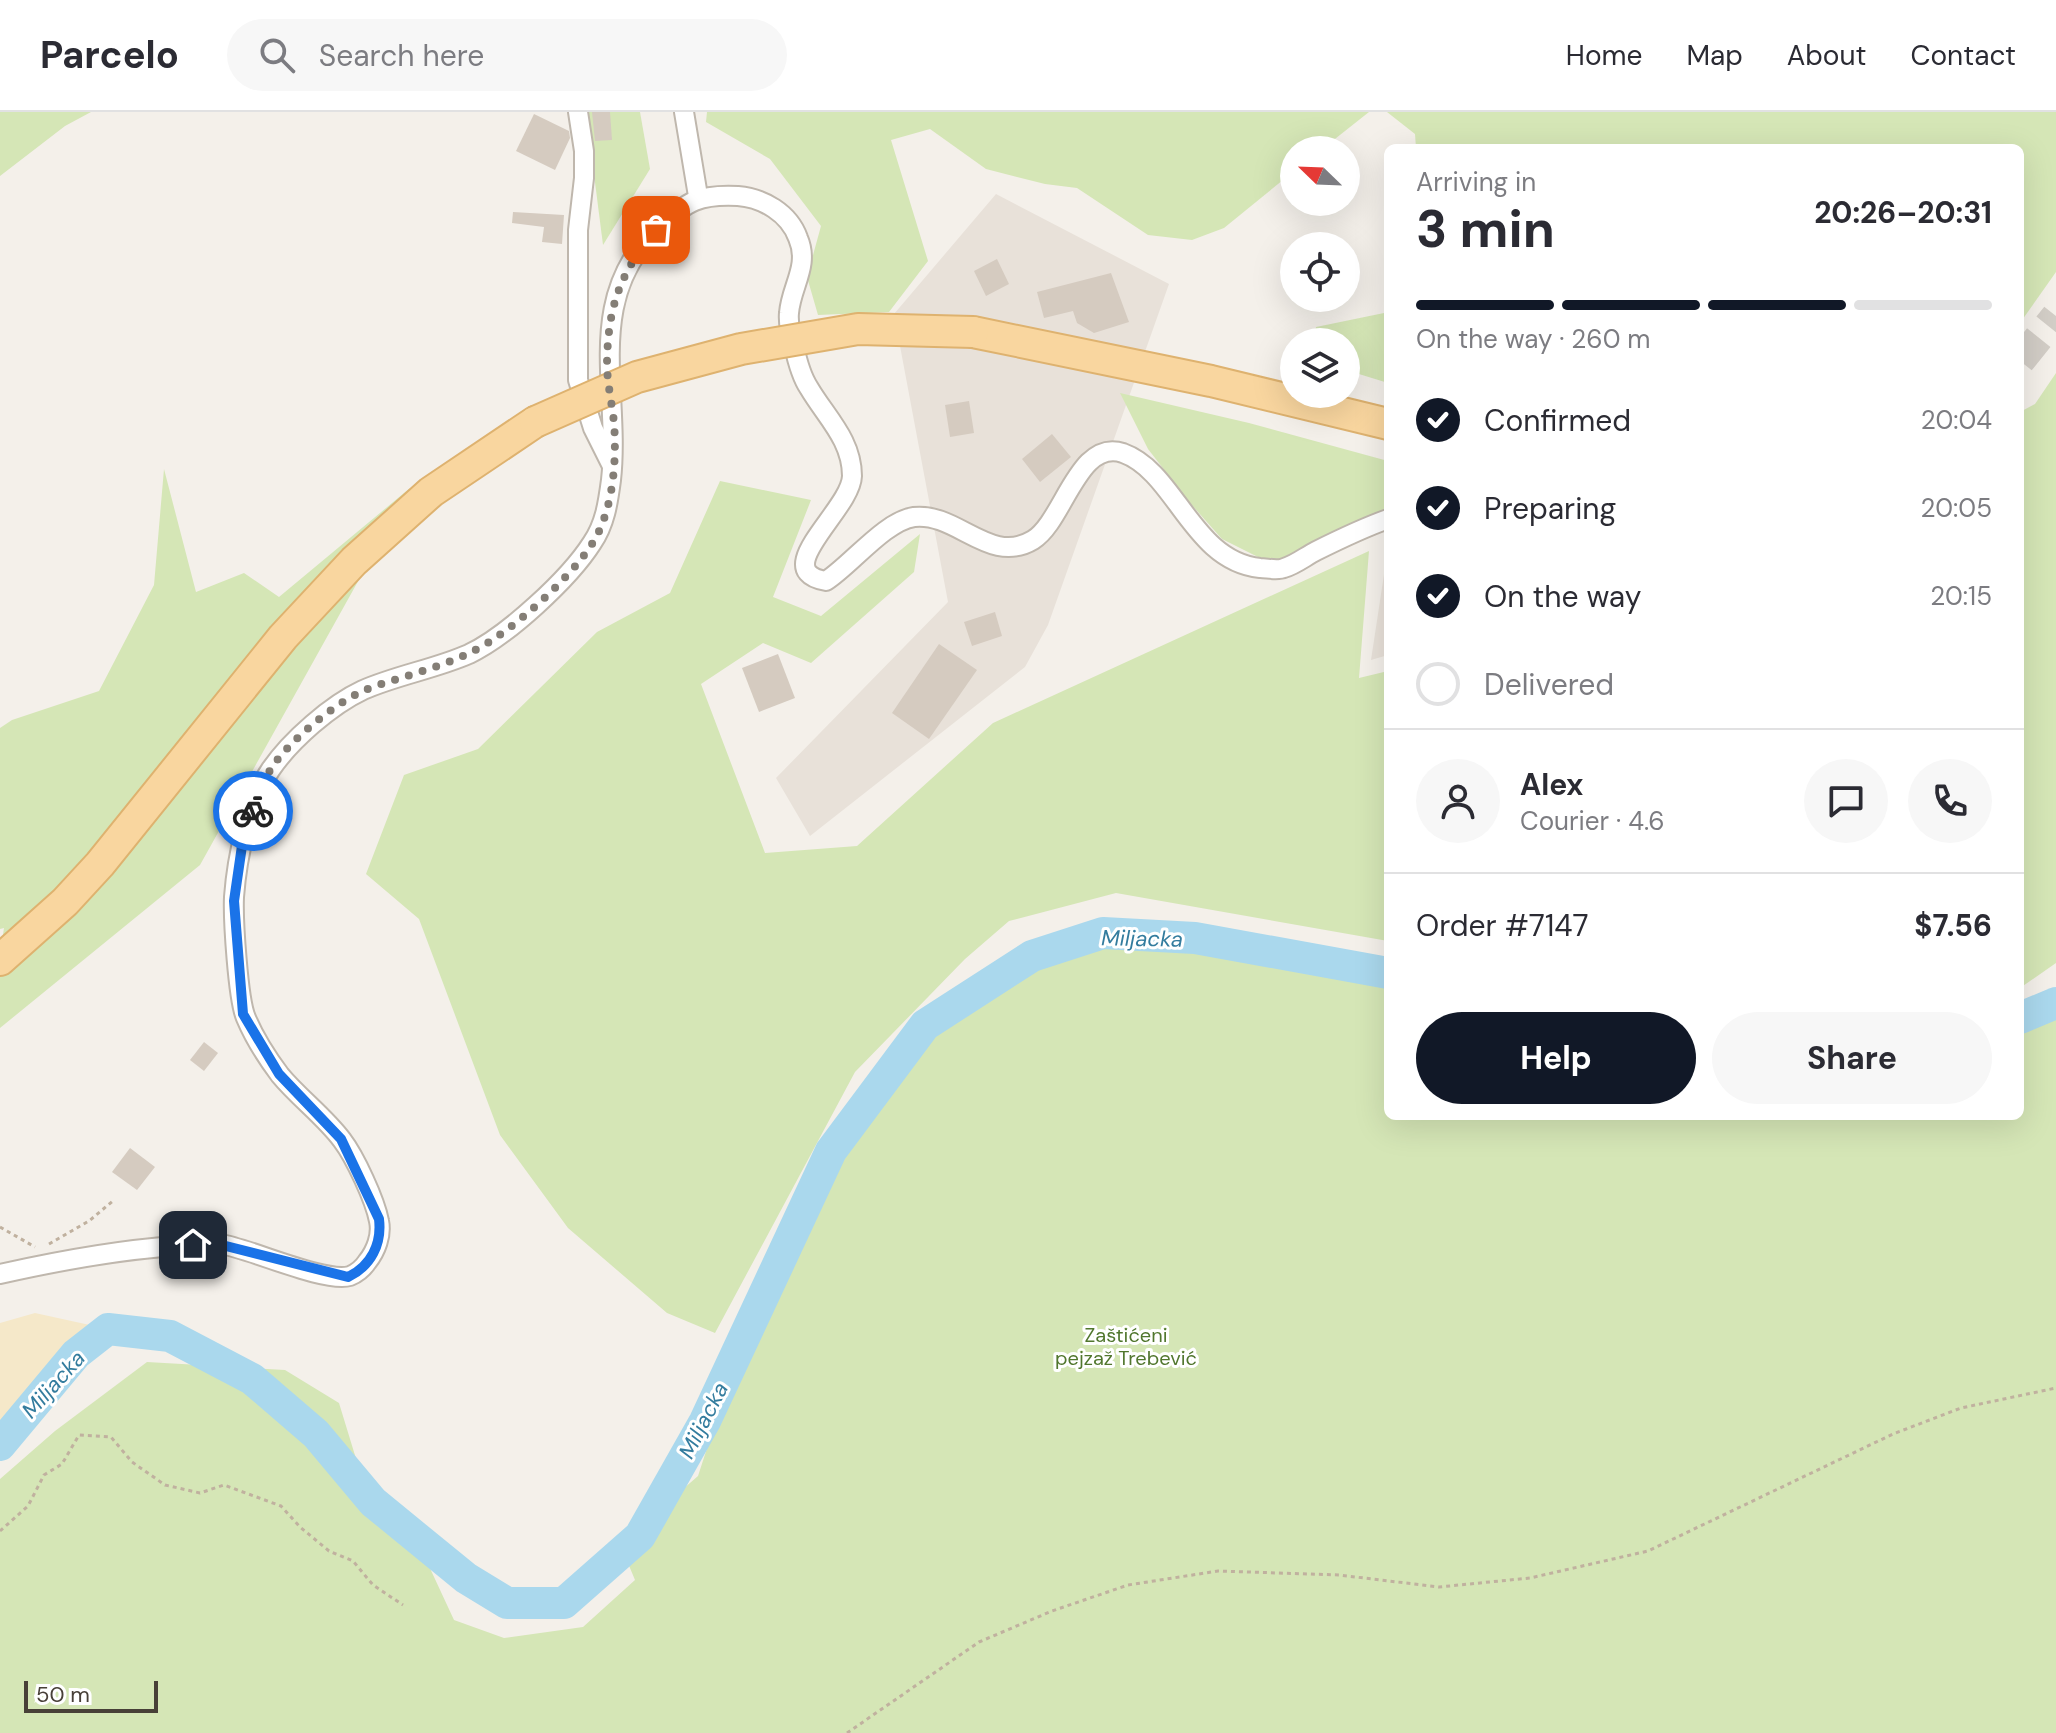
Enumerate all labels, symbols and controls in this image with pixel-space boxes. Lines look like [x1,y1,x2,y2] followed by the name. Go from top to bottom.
[227,19,787,91] search box
[40,30,179,80] text: Parcelo
[255,33,299,77] icon: search
[319,36,484,75] text: Search here
[1566,37,1642,74] text: Home
[1686,37,1743,74] text: Map
[1787,37,1866,74] text: About
[1910,37,2016,74] text: Contact
[1280,136,1360,216] north arrow
[1280,136,1360,408] map controls
[1416,165,1536,199] text: Arriving in
[1814,193,1992,232] text: 20:26–20:31
[1416,195,1555,263] text: 3 min
[622,196,690,264] pin
[634,208,678,252] icon: bag
[1280,232,1360,312] button: locate
[1416,322,1651,356] text: On the way · 260 m
[1280,328,1360,408] button: layers
[1416,398,1460,442] icon: check
[1484,401,1631,440] text: Confirmed
[1921,403,1992,437] text: 20:04
[1416,486,1460,530] icon: check
[1484,489,1616,528] text: Preparing
[1921,491,1992,525] text: 20:05
[1416,574,1460,618] icon: check
[1484,577,1641,616] text: On the way
[1930,579,1992,613] text: 20:15
[1484,665,1614,704] text: Delivered
[1416,759,1500,843] button: person
[1804,759,1888,843] button: chat
[1908,759,1992,843] button: phone
[1520,765,1583,804] text: Alex
[213,771,293,851] courier
[231,789,275,833] icon: bike
[1520,804,1665,838] text: Courier · 4.6
[1416,906,1589,945] text: Order #7147
[1914,906,1992,945] text: $7.56
[1101,923,1183,954] water label: Miljacka
[1416,1012,1696,1104] button: Help
[1712,1012,1992,1104] button: Share
[159,1211,227,1279] pin
[171,1223,215,1267] icon: home
[1055,1322,1197,1371] park label: Zaštićeni pejzaž Trebević
[15,1344,92,1424] water label: Miljacka
[672,1377,735,1463] water label: Miljacka
[24,1677,158,1713] scale bar
[36,1680,90,1709] text: 50 m

